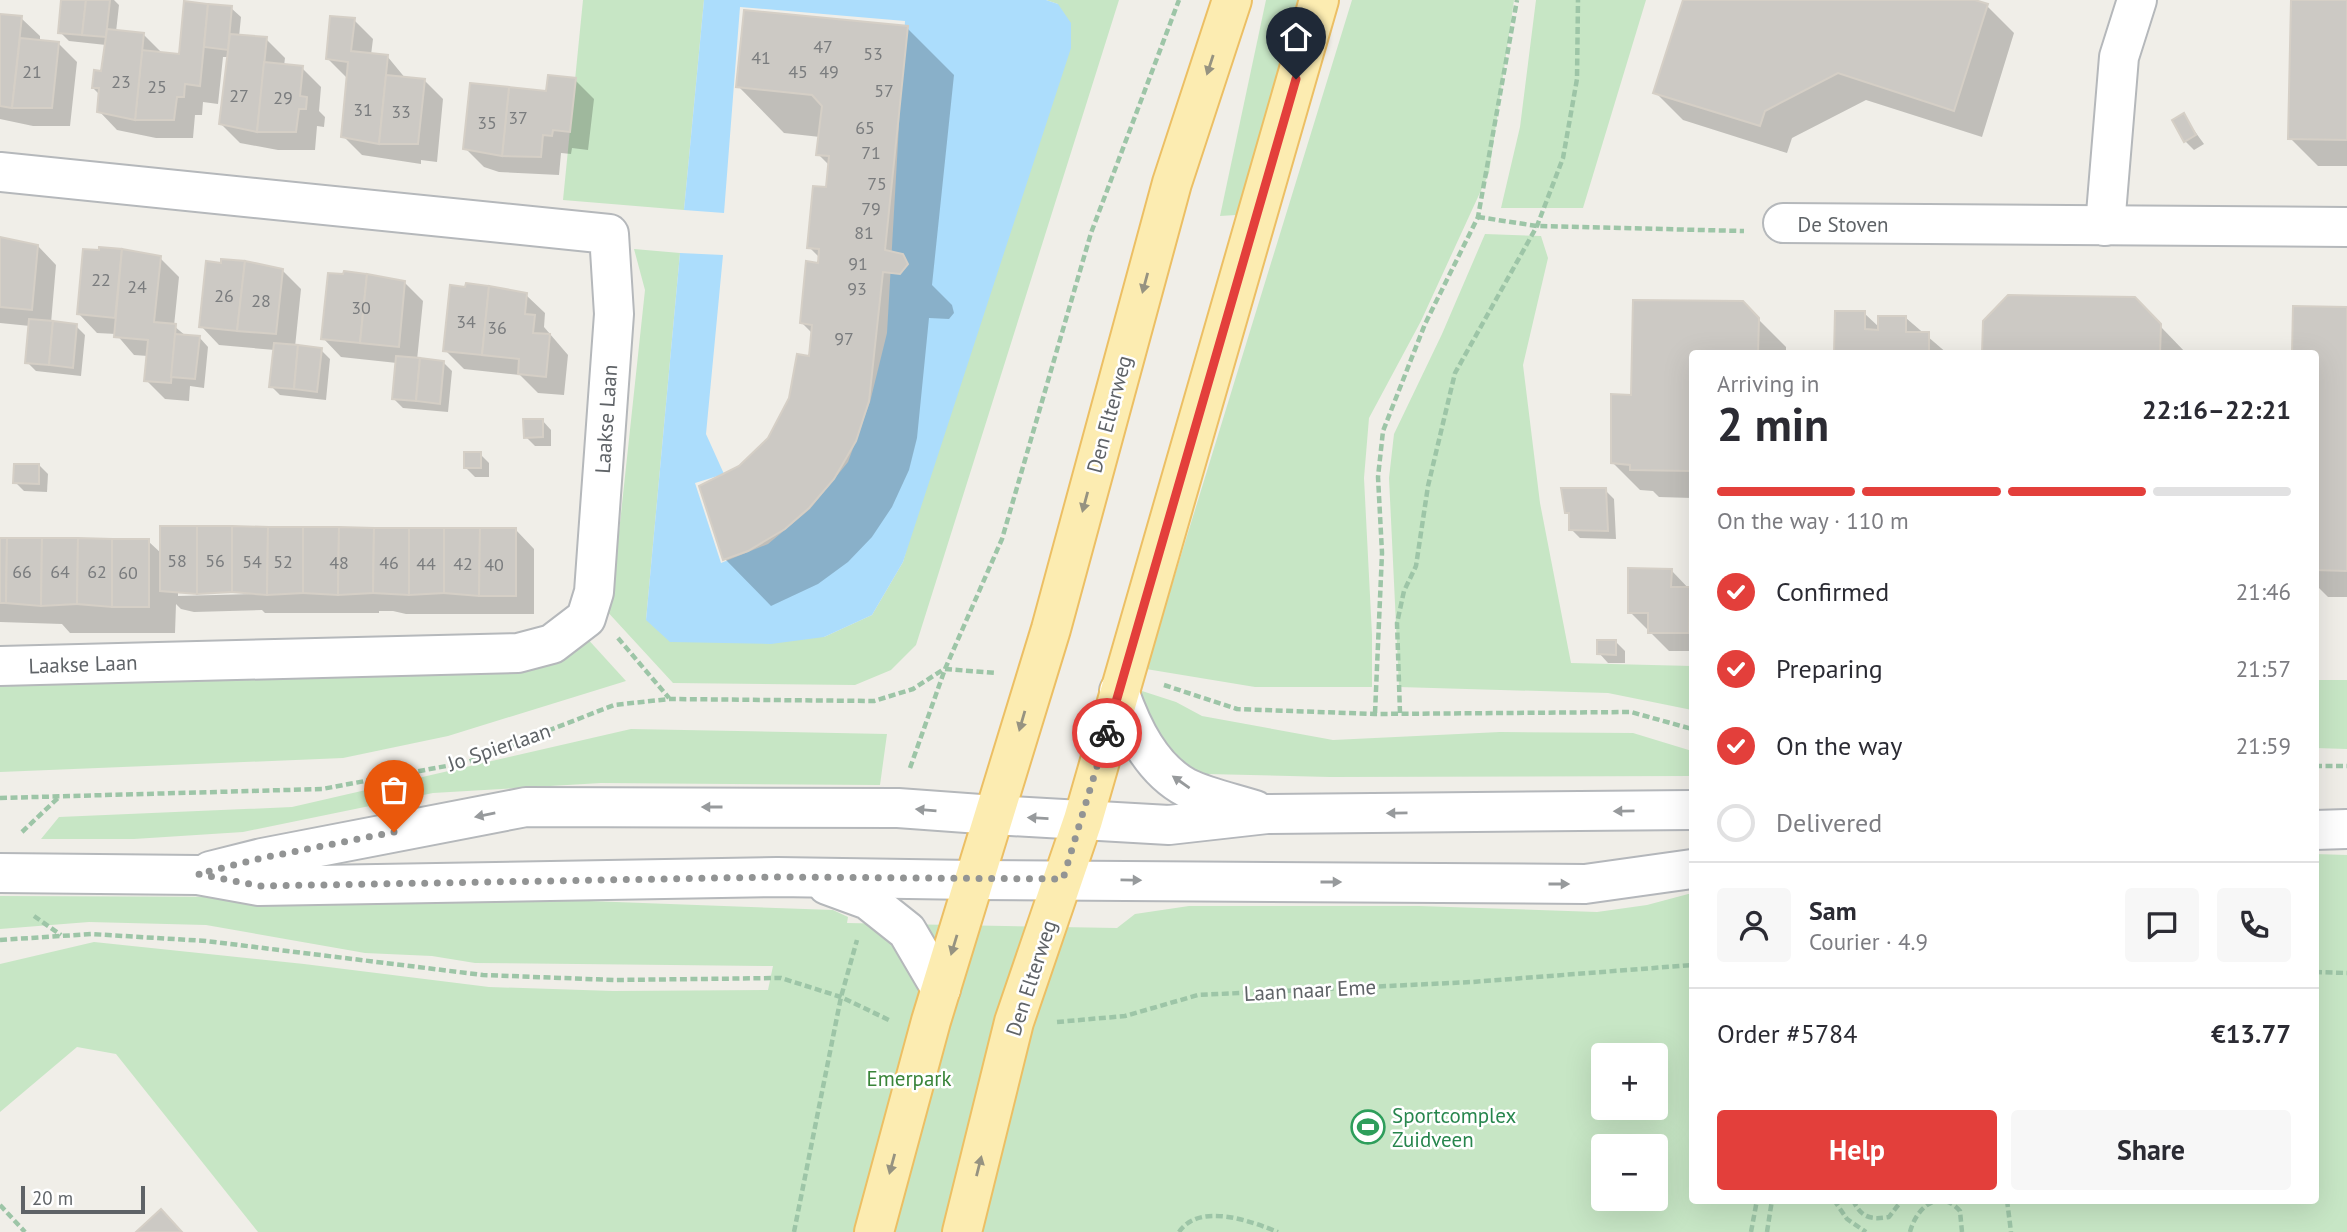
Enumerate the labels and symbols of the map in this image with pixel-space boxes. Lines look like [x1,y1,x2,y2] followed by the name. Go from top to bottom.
[1266,7,1326,79] pin
[813,35,833,58] house number: 47
[863,42,883,65] house number: 53
[751,46,771,69] house number: 41
[1205,55,1215,76] one-way arrow
[22,60,42,83] house number: 21
[788,60,808,83] house number: 45
[819,60,839,83] house number: 49
[111,70,131,93] house number: 23
[147,75,167,98] house number: 25
[874,79,894,102] house number: 57
[229,84,249,107] house number: 27
[273,86,293,109] house number: 29
[353,98,373,121] house number: 31
[391,100,411,123] house number: 33
[508,106,528,129] house number: 37
[477,111,497,134] house number: 35
[855,116,875,139] house number: 65
[861,141,881,164] house number: 71
[867,172,887,195] house number: 75
[861,197,881,220] house number: 79
[1797,211,1889,238] street label: De Stoven
[854,221,874,244] house number: 81
[848,252,868,275] house number: 91
[91,268,111,291] house number: 22
[1139,272,1150,294] one-way arrow
[127,275,147,298] house number: 24
[847,277,867,300] house number: 93
[214,284,234,307] house number: 26
[251,289,271,312] house number: 28
[351,296,371,319] house number: 30
[456,310,476,333] house number: 34
[487,316,507,339] house number: 36
[834,327,854,350] house number: 97
[1080,352,1138,476] street label: Den Elterweg
[589,364,623,474] street label: Laakse Laan
[1080,492,1090,513] one-way arrow
[167,549,187,572] house number: 58
[205,549,225,572] house number: 56
[242,550,262,573] house number: 54
[273,550,293,573] house number: 52
[329,551,349,574] house number: 48
[379,551,399,574] house number: 46
[416,552,436,575] house number: 44
[453,552,473,575] house number: 42
[484,553,504,576] house number: 40
[12,560,32,583] house number: 66
[50,560,70,583] house number: 64
[87,560,107,583] house number: 62
[118,561,138,584] house number: 60
[28,649,138,679] street label: Laakse Laan
[1072,698,1142,768] courier
[1016,710,1026,731] one-way arrow
[443,717,554,778] street label: Jo Spierlaan
[364,760,424,832] pin
[1172,775,1190,789] one-way arrow
[700,801,722,813] one-way arrow
[915,804,937,815] one-way arrow
[1613,805,1635,817] one-way arrow
[1385,807,1407,819] one-way arrow
[474,810,496,821] one-way arrow
[1027,812,1049,823] one-way arrow
[1120,874,1142,886] one-way arrow
[1321,877,1343,888] one-way arrow
[1548,878,1570,890] one-way arrow
[1000,917,1062,1039] street label: Den Elterweg
[948,935,958,956] one-way arrow
[1243,973,1377,1007] street label: Laan naar Eme
[866,1065,952,1092] park label: Emerpark
[1392,1102,1516,1153] place label: Sportcomplex Zuidveen
[1349,1108,1387,1146] sports icon: Sportcomplex Zuidveen
[887,1154,897,1175] one-way arrow
[974,1155,985,1177] one-way arrow
[21,1183,145,1215] scale bar

